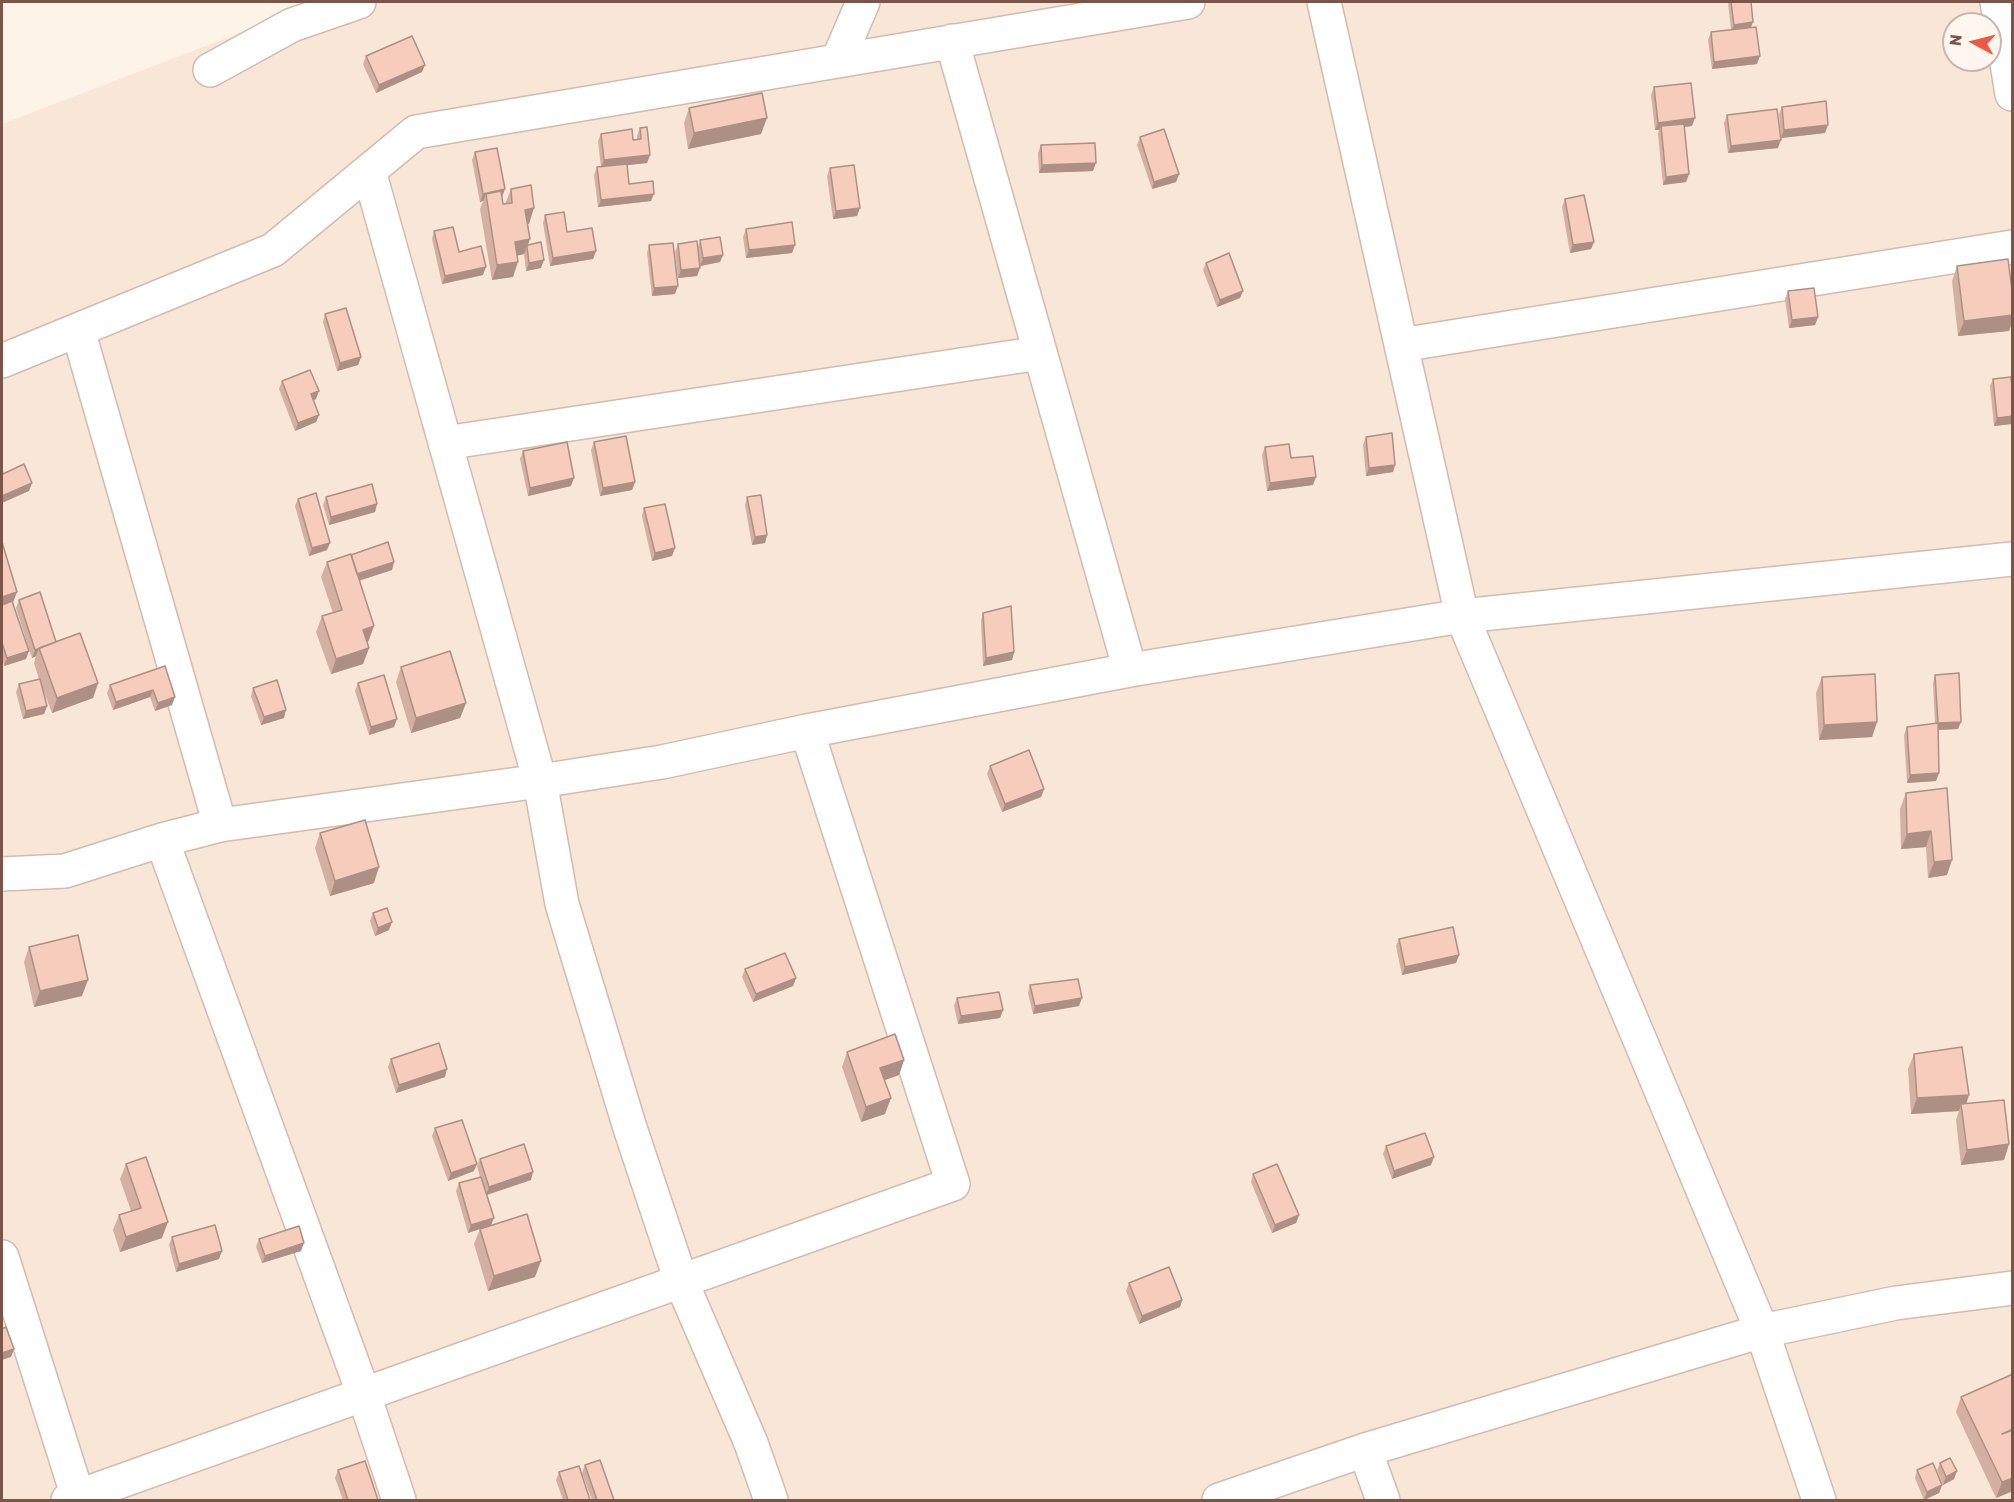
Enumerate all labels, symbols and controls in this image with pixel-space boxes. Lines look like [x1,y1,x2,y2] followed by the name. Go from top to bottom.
[1942,12,2002,72] north arrow
[1945,33,1966,47] text: N

